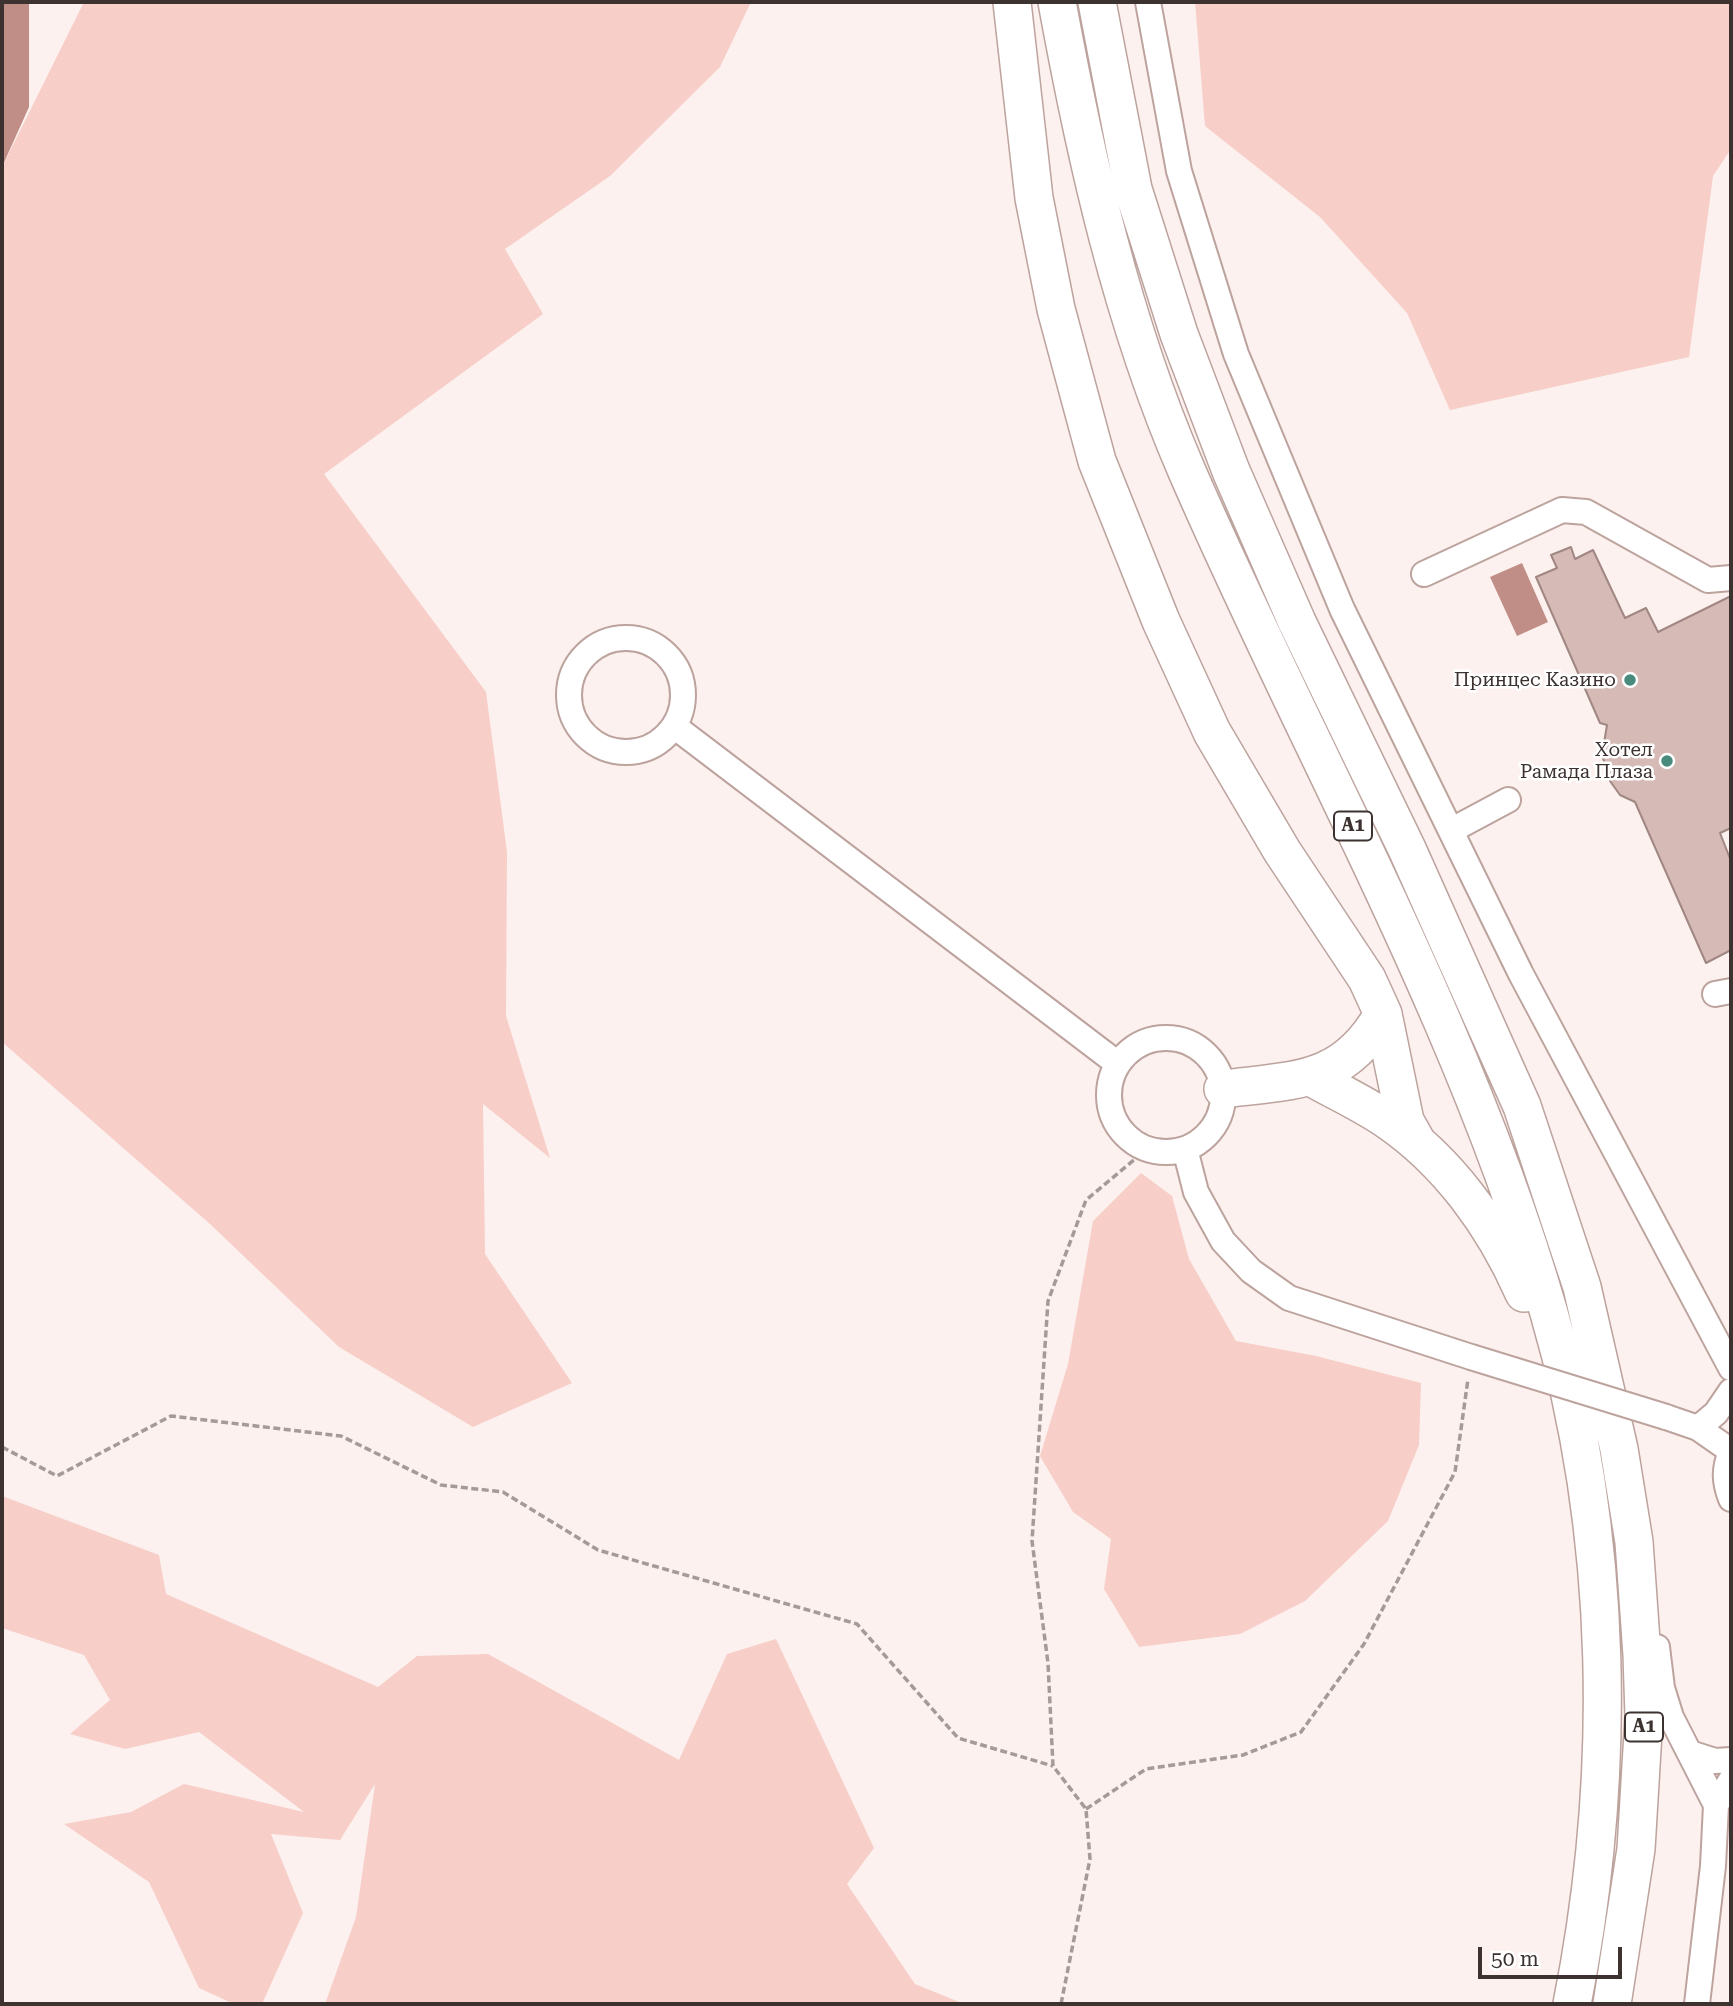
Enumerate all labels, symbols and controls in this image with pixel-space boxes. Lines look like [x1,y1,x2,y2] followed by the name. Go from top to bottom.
[1454,669,1616,691] place label: Принцес Казино
[1622,672,1638,688] marker: Принцес Казино
[1520,739,1653,783] place label: Хотел Рамада Плаза
[1659,753,1675,769] marker: Хотел Рамада Плаза
[1334,812,1372,840] road number: A1
[1625,1712,1663,1742] road number: A1
[1481,1932,1624,1976] scale bar
[1491,1947,1539,1971] text: 50 m

